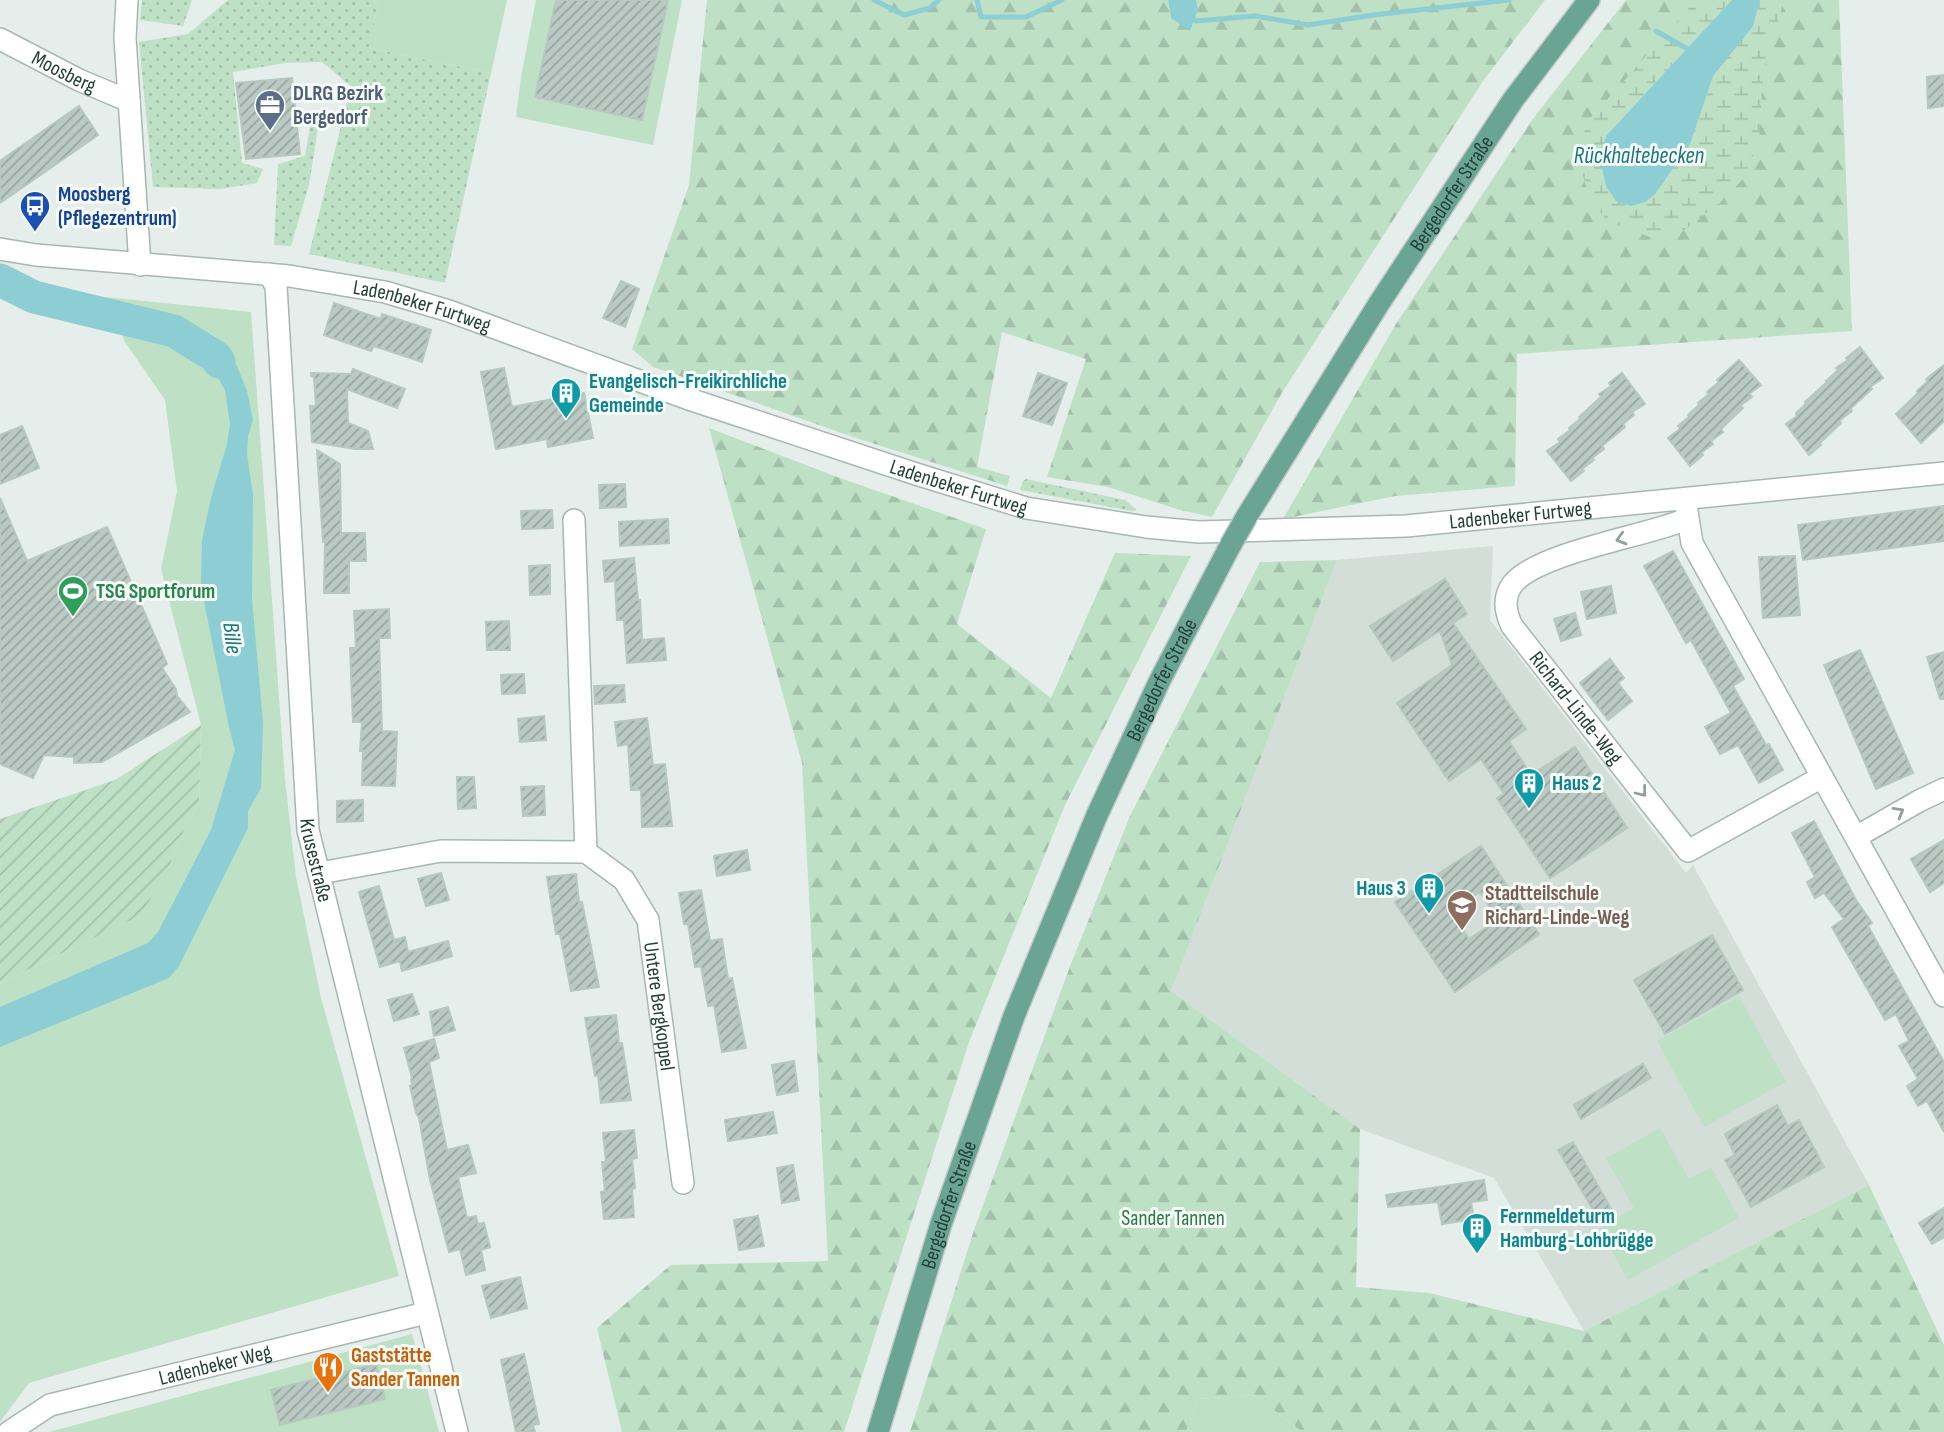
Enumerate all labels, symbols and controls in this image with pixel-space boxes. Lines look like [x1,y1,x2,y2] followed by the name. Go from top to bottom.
[28,46,100,99] street label: Moosberg
[293,81,383,130] place label: DLRG Bezirk Bergedorf
[253,88,287,132] office icon: DLRG Bezirk Bergedorf
[1405,131,1499,256] street label: Bergedorfer Straße
[1574,142,1705,170] water label: Rückhaltebecken
[58,182,177,231] place label: Moosberg (Pflegezentrum)
[18,189,52,233] bus stop icon: Moosberg (Pflegezentrum)
[351,275,494,338] street label: Ladenbeker Furtweg
[589,369,787,418] place label: Evangelisch-Freikirchliche Gemeinde
[549,376,583,420] building icon: Evangelisch-Freikirchliche Gemeinde
[887,454,1031,521] street label: Ladenbeker Furtweg
[1448,496,1593,535] street label: Ladenbeker Furtweg
[1616,531,1628,546] one-way arrow
[56,574,90,618] sports icon: TSG Sportforum
[96,579,215,604] place label: TSG Sportforum
[1121,614,1203,745] street label: Bergedorfer Straße
[216,621,248,656] water label: Bille
[1524,647,1628,770] street label: Richard-Linde-Weg
[1512,766,1546,810] building icon: Haus 2
[1552,771,1602,796] place label: Haus 2
[1633,784,1646,797] one-way arrow
[1892,807,1905,820] one-way arrow
[294,818,337,905] street label: Krusestraße
[1412,871,1446,915] building icon: Haus 3
[1356,876,1406,901] place label: Haus 3
[1485,881,1629,930] place label: Stadtteilschule Richard-Linde-Weg
[1445,888,1479,932] school or university icon: Stadtteilschule Richard-Linde-Weg
[638,940,680,1072] street label: Untere Bergkoppel
[916,1137,982,1272] street label: Bergedorfer Straße
[1500,1204,1654,1253] place label: Fernmeldeturm Hamburg-Lohbrügge
[1121,1206,1225,1231] park label: Sander Tannen
[1460,1211,1494,1255] building icon: Fernmeldeturm Hamburg-Lohbrügge
[156,1339,274,1391] street label: Ladenbeker Weg
[351,1343,460,1392] place label: Gaststätte Sander Tannen
[311,1350,345,1394] restaurant icon: Gaststätte Sander Tannen

